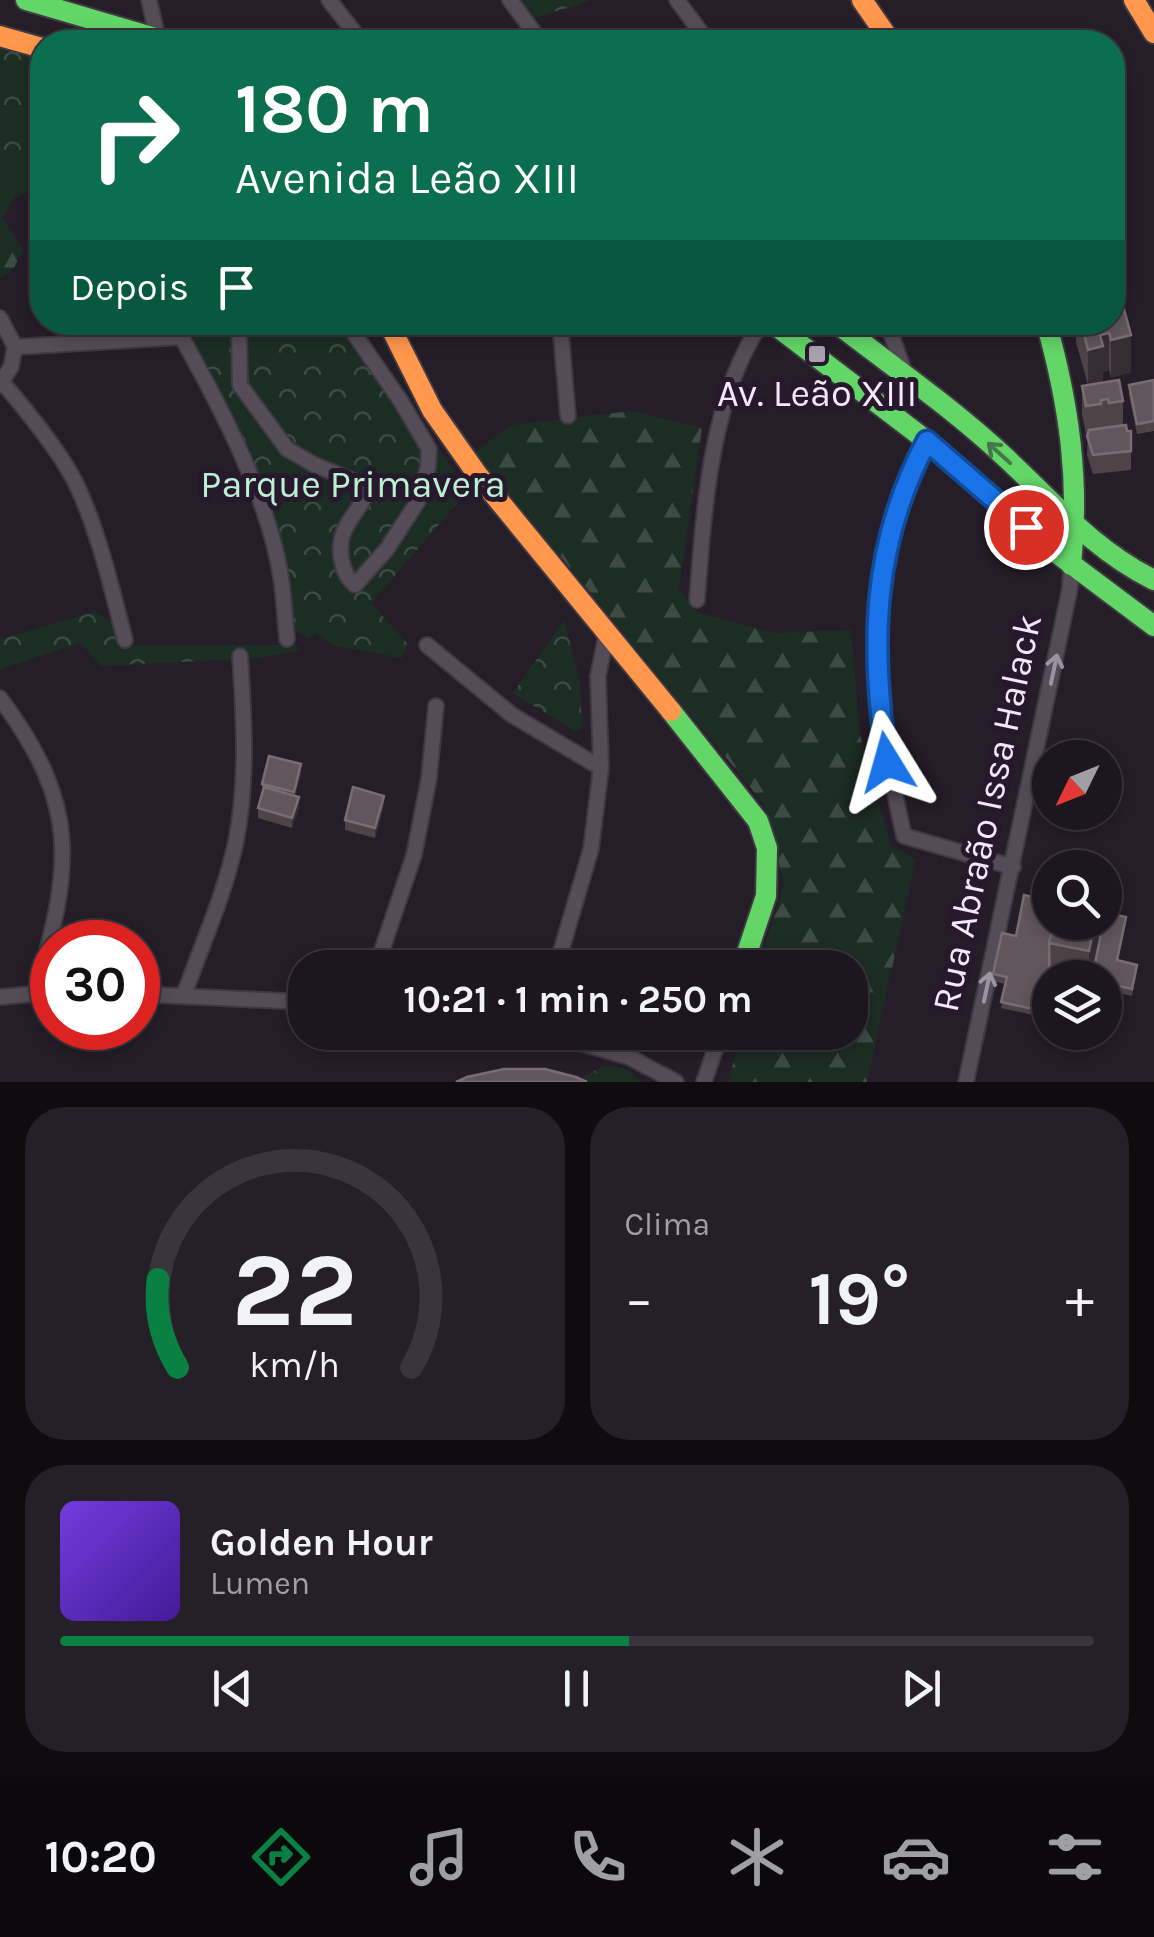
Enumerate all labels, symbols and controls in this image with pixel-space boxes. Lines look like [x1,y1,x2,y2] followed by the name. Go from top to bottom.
[235,68,434,150] text: 180 m
[70,70,200,200] icon: right
[235,152,579,204] text: Avenida Leão XIII
[209,260,264,315] icon: arrive
[70,265,189,310] text: Depois
[806,343,828,365] marker: Av. Leão XIII
[717,371,917,416] place label: Av. Leão XIII
[987,441,1012,464] one-way arrow
[200,462,506,507] park label: Parque Primavera
[984,485,1069,570] pin
[999,500,1054,555] icon: arrive
[923,610,1051,1016] street label: Rua Abraão Issa Halack
[1045,654,1064,686] one-way arrow
[835,710,939,814] position arrow
[1032,740,1122,830] north arrow
[1032,740,1122,1050] map controls
[1032,850,1122,940] button: search
[30,920,160,1050] speed limit sign: 30
[1032,960,1122,1050] button: layers
[978,972,997,1004] one-way arrow
[403,977,753,1022] text: 10:21 · 1 min · 250 m
[625,1206,710,1243] text: Clima
[232,1230,358,1351] text: 22
[808,1255,910,1343] text: 19°
[625,1267,653,1331] text: −
[1065,1267,1094,1331] text: +
[249,1344,340,1386] text: km/h
[210,1520,433,1565] text: Golden Hour
[210,1565,310,1602] text: Lumen
[205,1661,260,1716] icon: previous
[549,1661,604,1716] icon: pause
[894,1661,949,1716] icon: next
[246,1822,316,1892] icon: directions
[404,1822,474,1892] icon: music
[563,1822,633,1892] icon: phone
[722,1822,792,1892] icon: climate
[881,1822,951,1892] icon: car
[1040,1822,1110,1892] icon: filters
[44,1831,157,1883] text: 10:20

